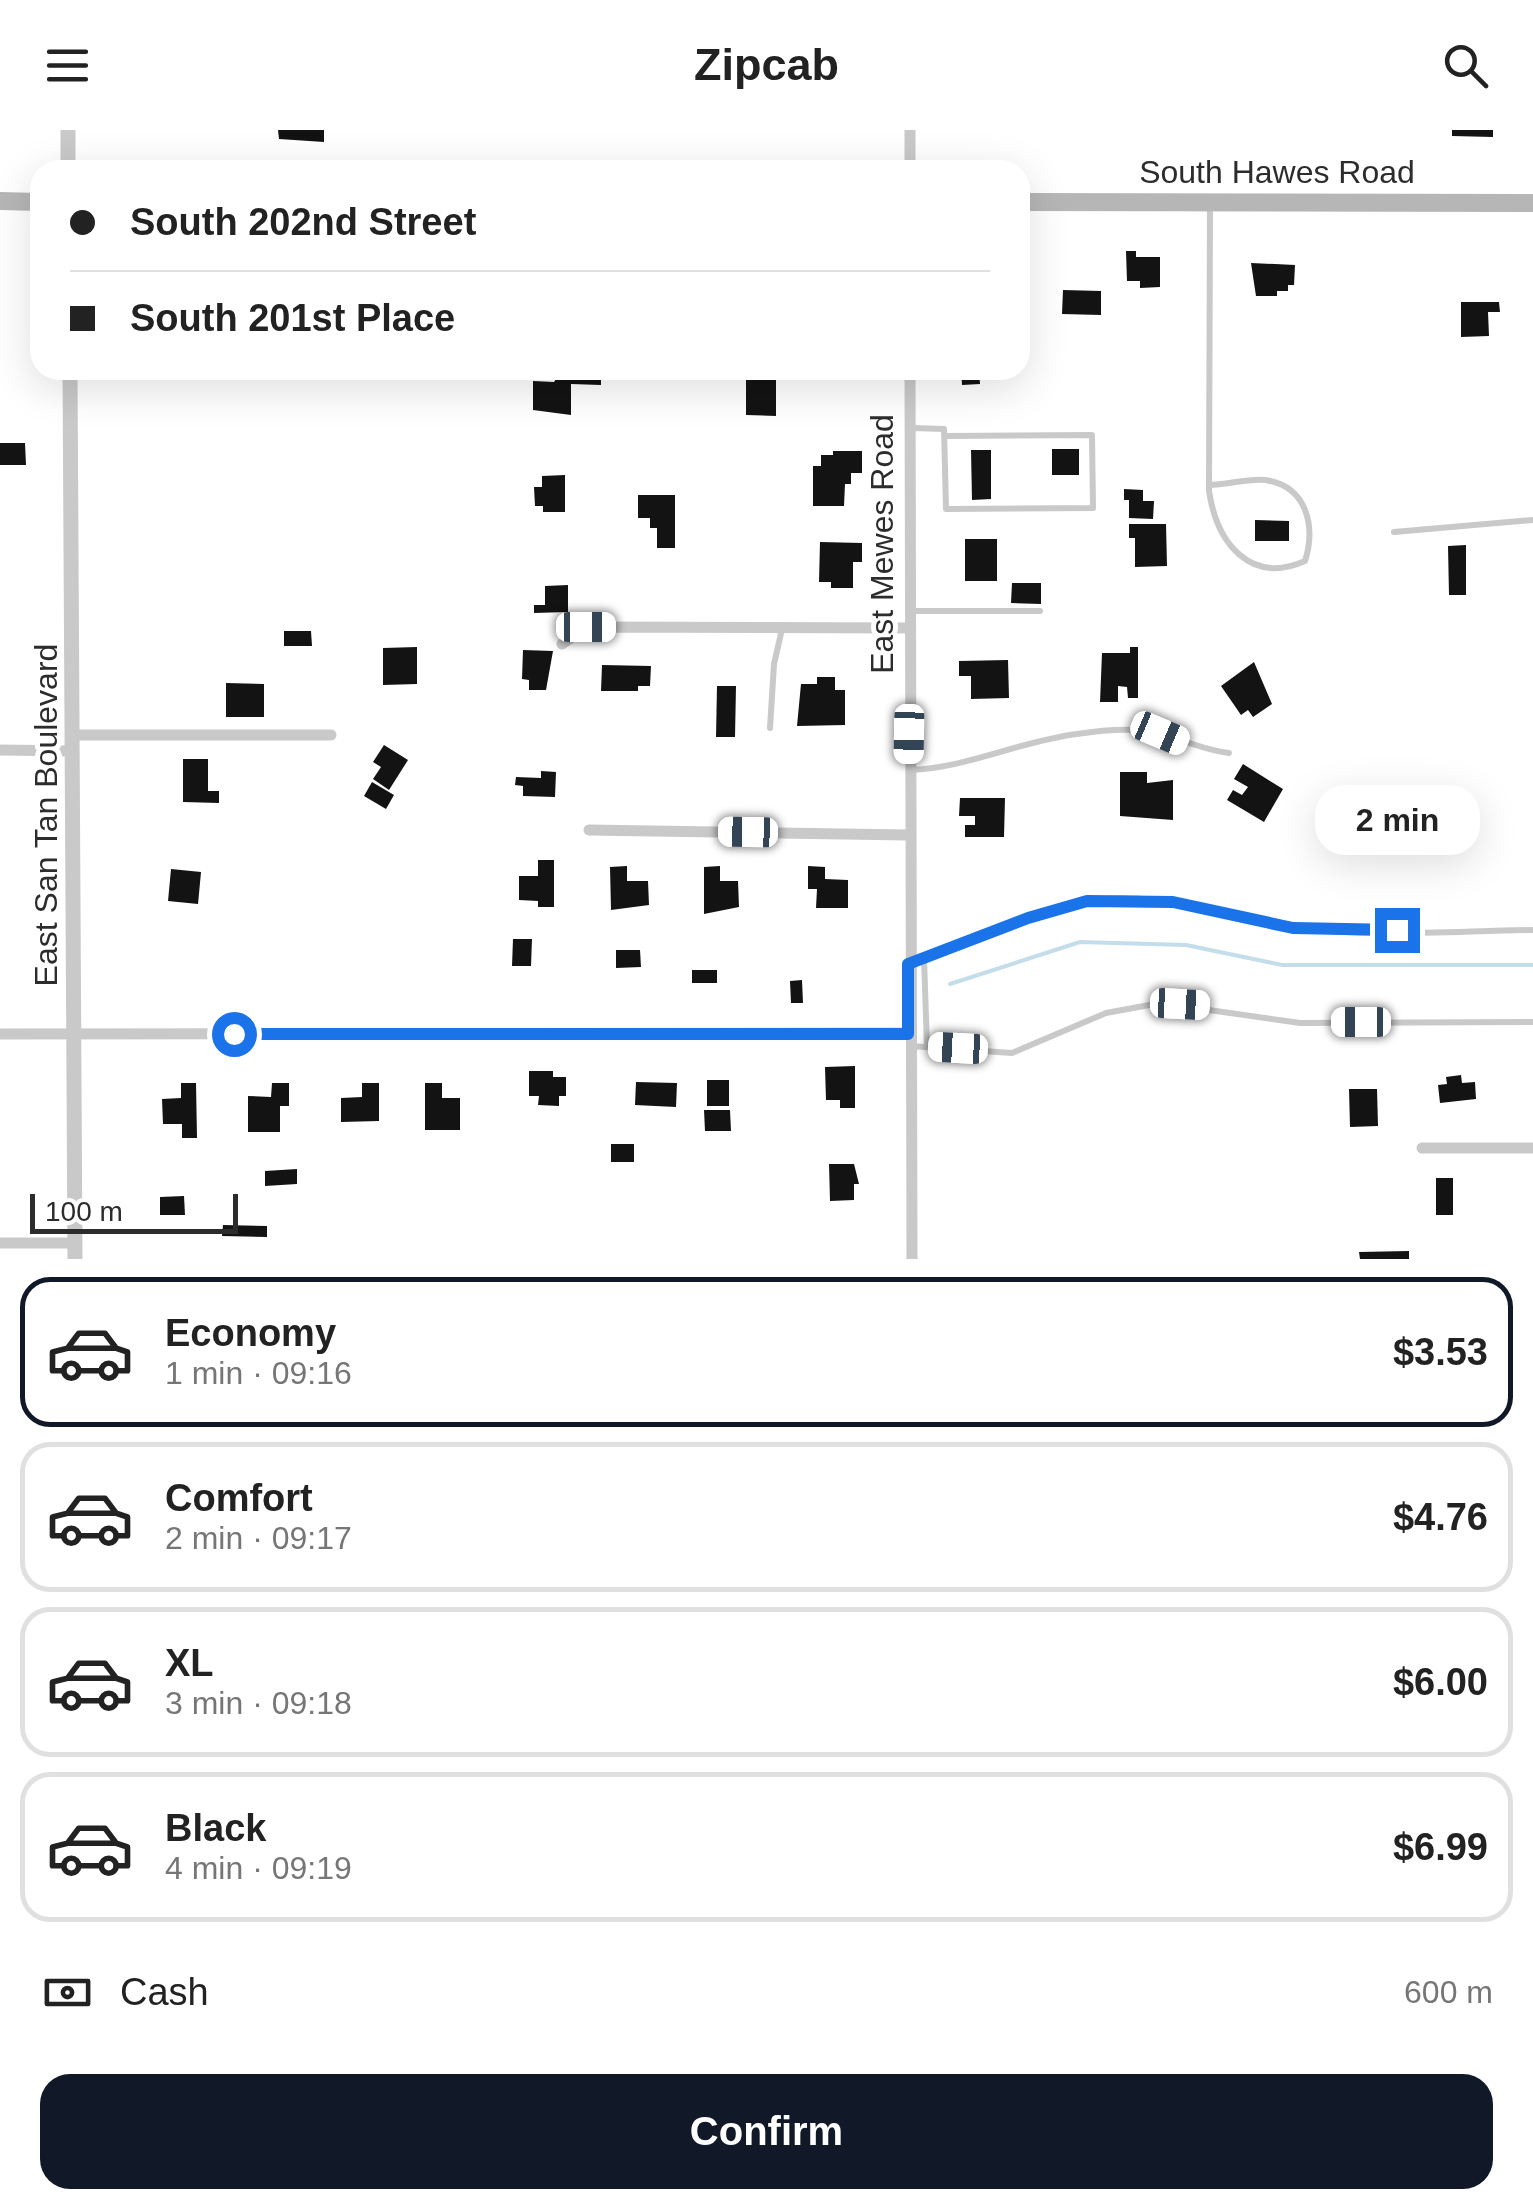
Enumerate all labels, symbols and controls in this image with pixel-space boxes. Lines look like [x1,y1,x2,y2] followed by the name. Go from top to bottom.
[40,38,95,93] icon: menu
[1438,38,1493,93] icon: search
[694,39,839,90] text: Zipcab
[1139,154,1415,190] street label: South Hawes Road
[130,201,476,243] text: South 202nd Street
[130,297,455,339] text: South 201st Place
[864,414,900,674] street label: East Mewes Road
[556,612,616,642] car
[28,644,64,986] street label: East San Tan Boulevard
[893,704,925,764] car
[1127,707,1193,759] car
[1314,785,1480,855] callout: 2 min
[1356,802,1439,838] text: 2 min
[718,816,778,848] car
[1375,908,1420,953] route end
[1149,987,1211,1021] car
[1331,1007,1391,1037] car
[212,1012,257,1057] route start
[927,1031,989,1065] car
[30,1189,238,1234] scale bar
[45,1196,123,1227] text: 100 m
[45,1307,135,1397] icon: car
[165,1312,336,1354] text: Economy
[1393,1331,1488,1373] text: $3.53
[165,1355,352,1391] text: 1 min · 09:16
[45,1472,135,1562] icon: car
[165,1477,313,1519] text: Comfort
[1393,1496,1488,1538] text: $4.76
[165,1520,352,1556] text: 2 min · 09:17
[45,1637,135,1727] icon: car
[165,1642,214,1684] text: XL
[1393,1661,1488,1703] text: $6.00
[165,1685,352,1721] text: 3 min · 09:18
[45,1802,135,1892] icon: car
[165,1807,266,1849] text: Black
[1393,1826,1488,1868] text: $6.99
[165,1850,352,1886] text: 4 min · 09:19
[40,1965,95,2020] icon: cash
[120,1971,209,2013] text: Cash
[1404,1974,1493,2010] text: 600 m
[40,2074,1493,2189] button: Confirm

